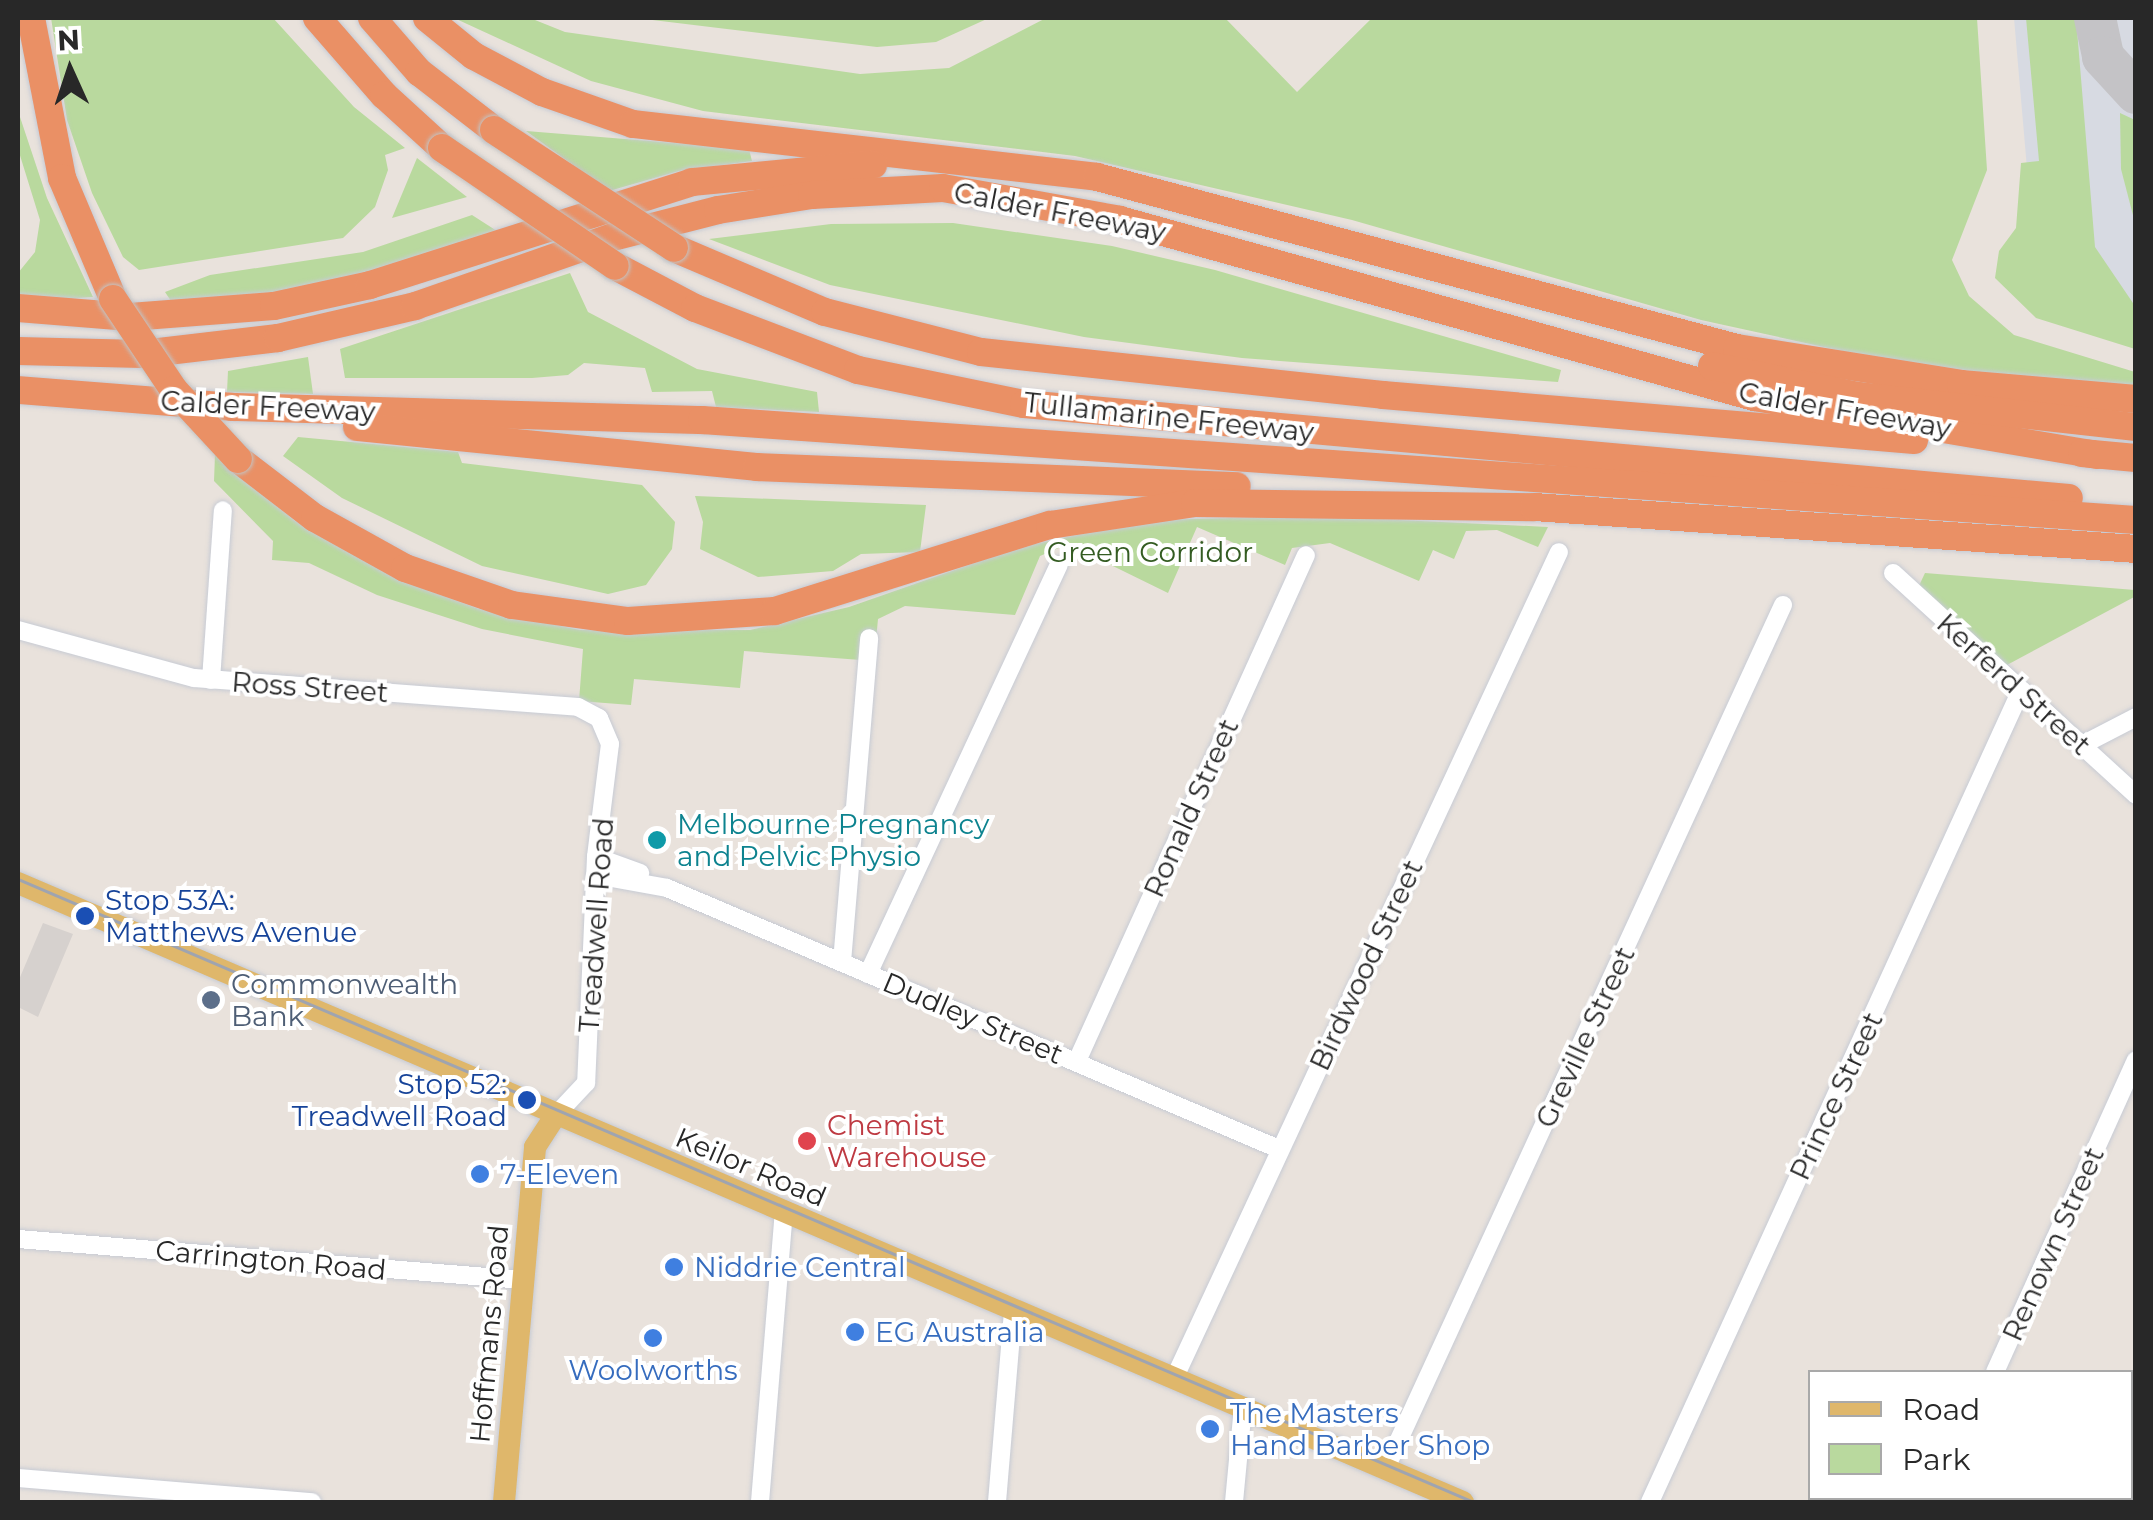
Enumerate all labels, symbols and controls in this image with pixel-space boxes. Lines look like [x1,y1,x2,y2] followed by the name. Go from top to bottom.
[20,20,120,120] north arrow
[56,22,81,58] text: N
[951,175,1169,249] street label: Calder Freeway
[1736,375,1954,445] street label: Calder Freeway
[160,384,376,428] street label: Calder Freeway
[1022,385,1316,449] street label: Tullamarine Freeway
[1047,535,1253,569] park label: Green Corridor
[1930,606,2098,762] street label: Kerferd Street
[230,665,390,709] street label: Ross Street
[1137,714,1245,902] street label: Ronald Street
[677,807,989,873] place label: Melbourne Pregnancy and Pelvic Physio
[572,816,620,1034] street label: Treadwell Road
[646,829,668,851] marker: Melbourne Pregnancy and Pelvic Physio
[1302,854,1430,1076] street label: Birdwood Street
[105,883,357,949] place label: Stop 53A: Matthews Avenue
[74,905,96,927] marker: Stop 53A: Matthews Avenue
[1528,941,1642,1133] street label: Greville Street
[878,965,1068,1071] street label: Dudley Street
[231,967,458,1033] place label: Commonwealth Bank
[200,989,222,1011] marker: Commonwealth Bank
[1782,1007,1890,1185] street label: Prince Street
[292,1067,507,1133] place label: Stop 52: Treadwell Road
[516,1089,538,1111] marker: Stop 52: Treadwell Road
[827,1108,987,1174] place label: Chemist Warehouse
[671,1120,831,1214] street label: Keilor Road
[796,1130,818,1152] marker: Chemist Warehouse
[1995,1142,2111,1346] street label: Renown Street
[500,1157,619,1191] place label: 7-Eleven
[469,1163,491,1185] marker: 7-Eleven
[463,1224,515,1444] street label: Hoffmans Road
[154,1233,388,1287] street label: Carrington Road
[694,1250,906,1284] place label: Niddrie Central
[663,1256,685,1278] marker: Niddrie Central
[875,1315,1044,1349] place label: EG Australia
[844,1321,866,1343] marker: EG Australia
[642,1327,664,1349] marker: Woolworths
[568,1353,738,1387] place label: Woolworths
[1808,1370,2133,1500] legend
[1902,1391,1980,1428] text: Road
[1230,1396,1490,1462] place label: The Masters Hand Barber Shop
[1199,1418,1221,1440] marker: The Masters Hand Barber Shop
[1902,1441,1971,1478] text: Park

